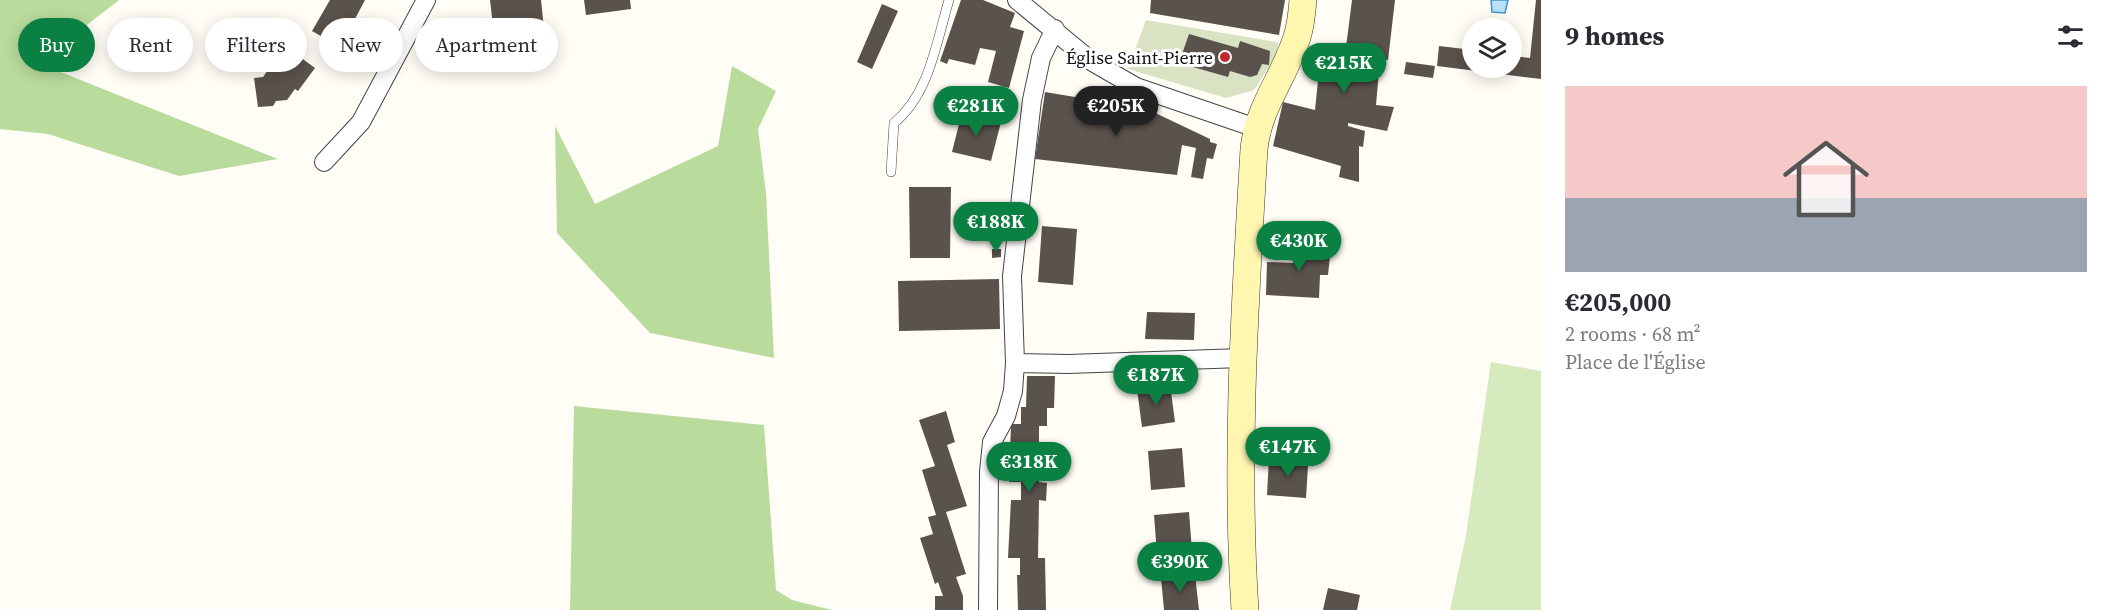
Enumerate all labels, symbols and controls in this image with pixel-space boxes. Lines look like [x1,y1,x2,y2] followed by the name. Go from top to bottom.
[18,18,95,72] chip: Buy
[107,18,193,72] chip: Rent
[205,18,307,72] chip: Filters
[319,18,403,72] chip: New
[415,18,558,72] chip: Apartment
[1462,18,1522,78] map controls
[1462,18,1522,78] button: layers
[1565,18,1664,54] text: 9 homes
[2054,20,2087,53] icon: filters
[1302,43,1386,94] pin: €215K
[1066,45,1213,70] place label: Église Saint-Pierre
[1315,48,1373,76] text: €215K
[1218,50,1232,64] marker: Église Saint-Pierre
[934,86,1018,137] pin: €281K
[1074,86,1158,137] pin: €205K
[947,91,1005,119] text: €281K
[1087,91,1145,119] text: €205K
[1772,125,1880,233] icon: home
[954,202,1038,253] pin: €188K
[967,207,1025,235] text: €188K
[1257,221,1341,272] pin: €430K
[1270,226,1328,254] text: €430K
[1565,284,1671,320] text: €205,000
[1565,320,1701,348] text: 2 rooms · 68 m²
[1565,348,1706,376] text: Place de l'Église
[1114,355,1198,406] pin: €187K
[1127,360,1185,388] text: €187K
[1246,427,1330,478] pin: €147K
[1259,432,1317,460] text: €147K
[987,442,1071,493] pin: €318K
[1000,447,1058,475] text: €318K
[1138,542,1222,593] pin: €390K
[1151,547,1209,575] text: €390K

